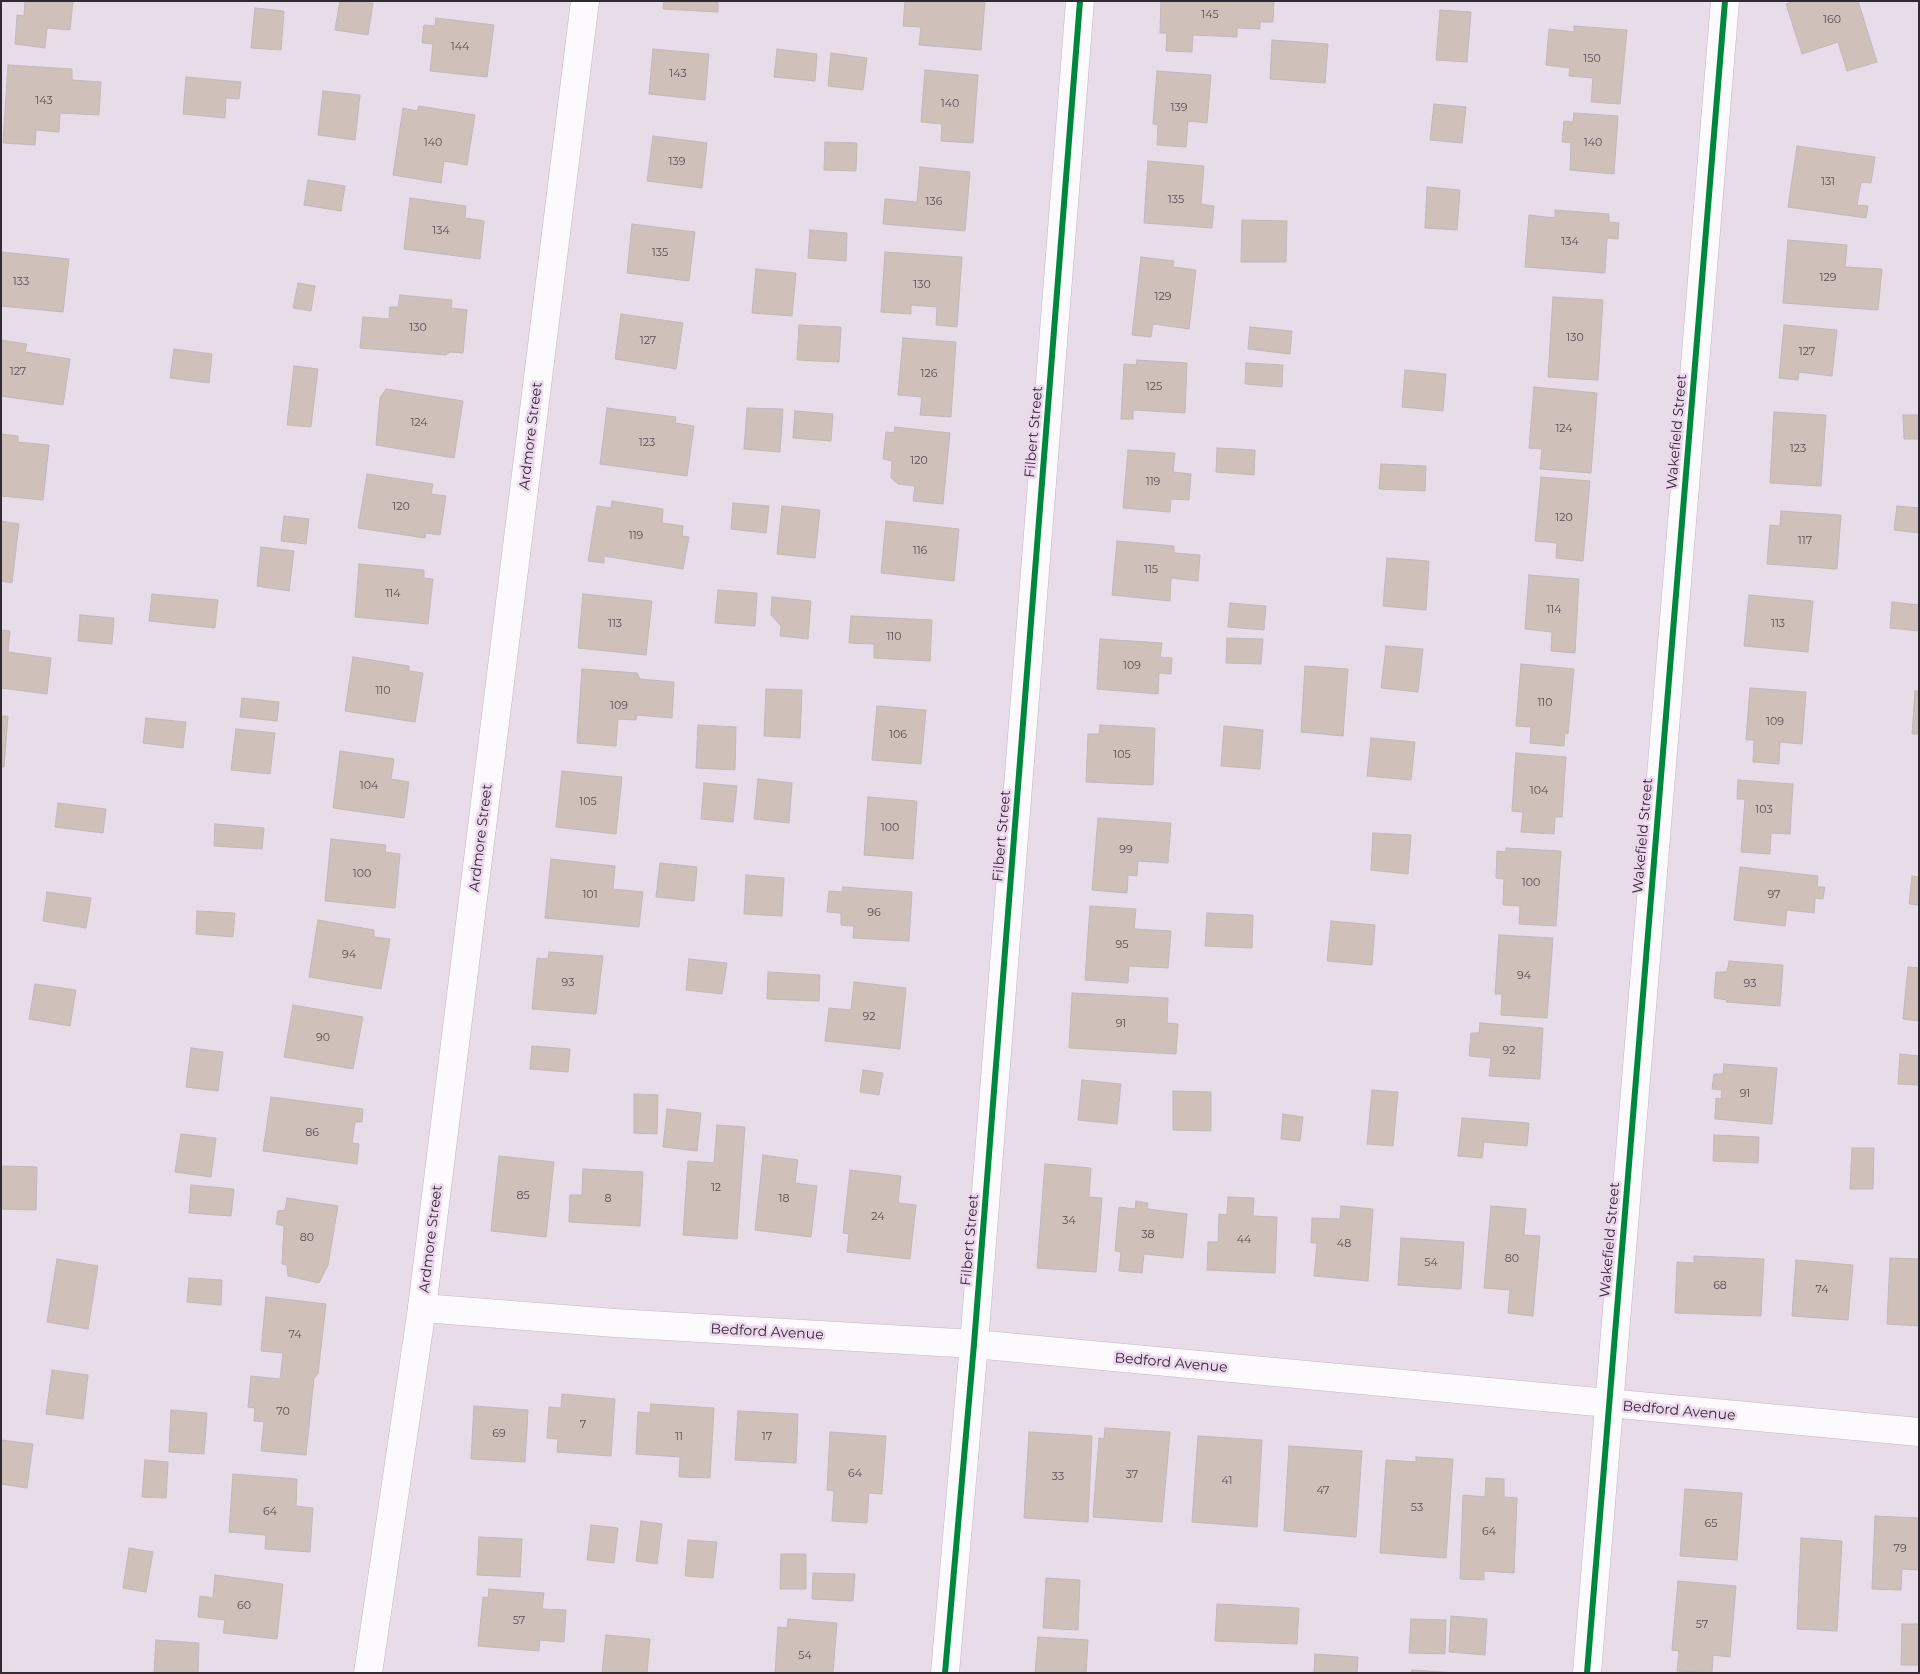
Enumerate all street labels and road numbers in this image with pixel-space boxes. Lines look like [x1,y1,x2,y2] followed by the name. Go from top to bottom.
[1664,374,1690,490] street label: Wakefield Street
[516,381,546,491] street label: Ardmore Street
[1022,386,1046,478] street label: Filbert Street
[1630,778,1656,894] street label: Wakefield Street
[466,783,496,893] street label: Ardmore Street
[990,790,1014,882] street label: Filbert Street
[1597,1182,1623,1298] street label: Wakefield Street
[416,1184,446,1294] street label: Ardmore Street
[958,1194,982,1286] street label: Filbert Street
[710,1321,824,1343] street label: Bedford Avenue
[1114,1350,1228,1376] street label: Bedford Avenue
[1622,1398,1736,1424] street label: Bedford Avenue

